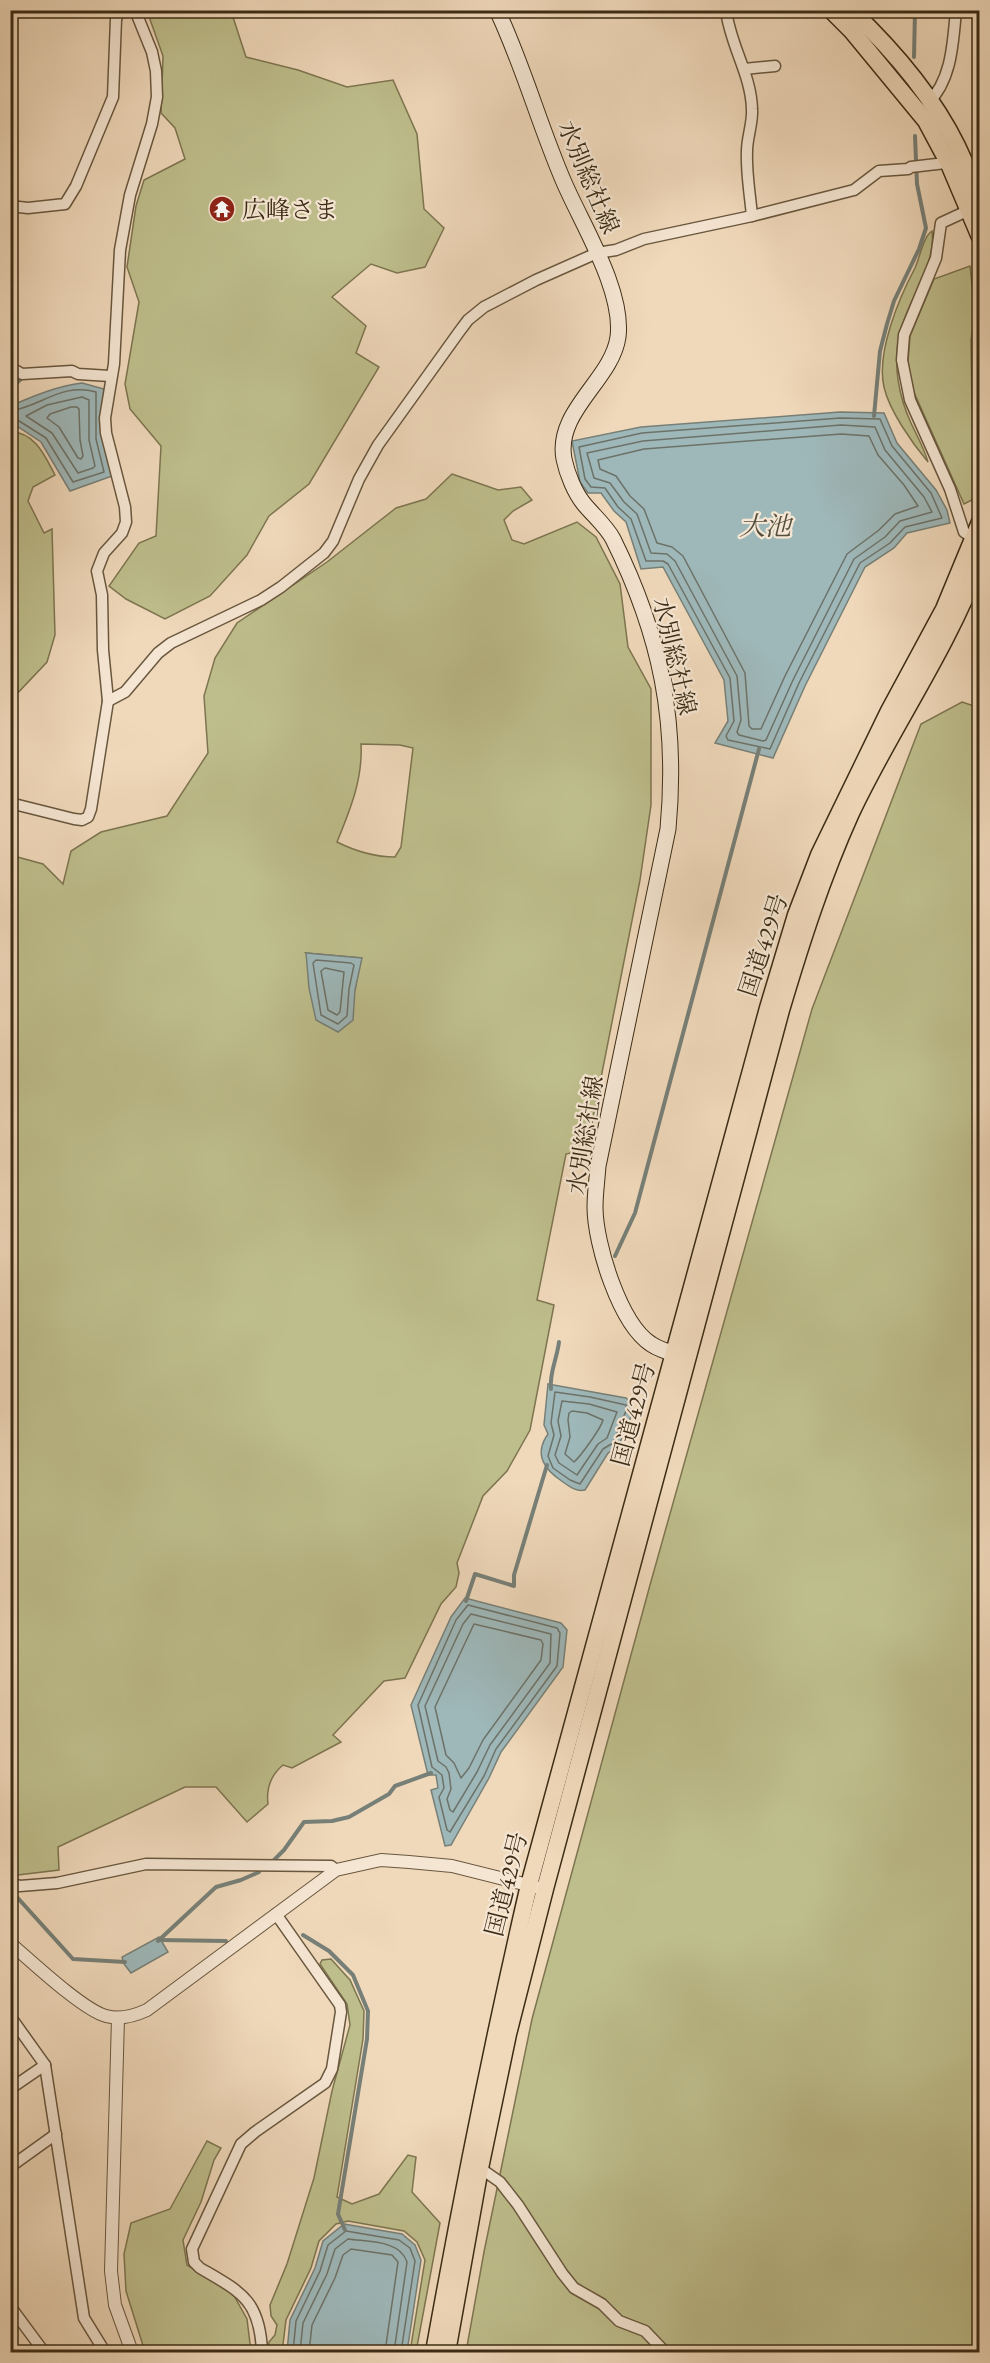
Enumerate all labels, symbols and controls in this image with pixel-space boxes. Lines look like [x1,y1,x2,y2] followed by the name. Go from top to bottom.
[551,116,627,238] street label: 水別総社線
[207,194,237,224] temple icon: 広峰さま
[242,194,338,225] place label: 広峰さま
[739,509,794,543] water label: 大池
[646,594,704,718] street label: 水別総社線
[732,890,794,1000] street label: 国道429号
[560,1073,610,1197] street label: 水別総社線
[604,1359,662,1469] street label: 国道429号
[478,1829,534,1939] street label: 国道429号

